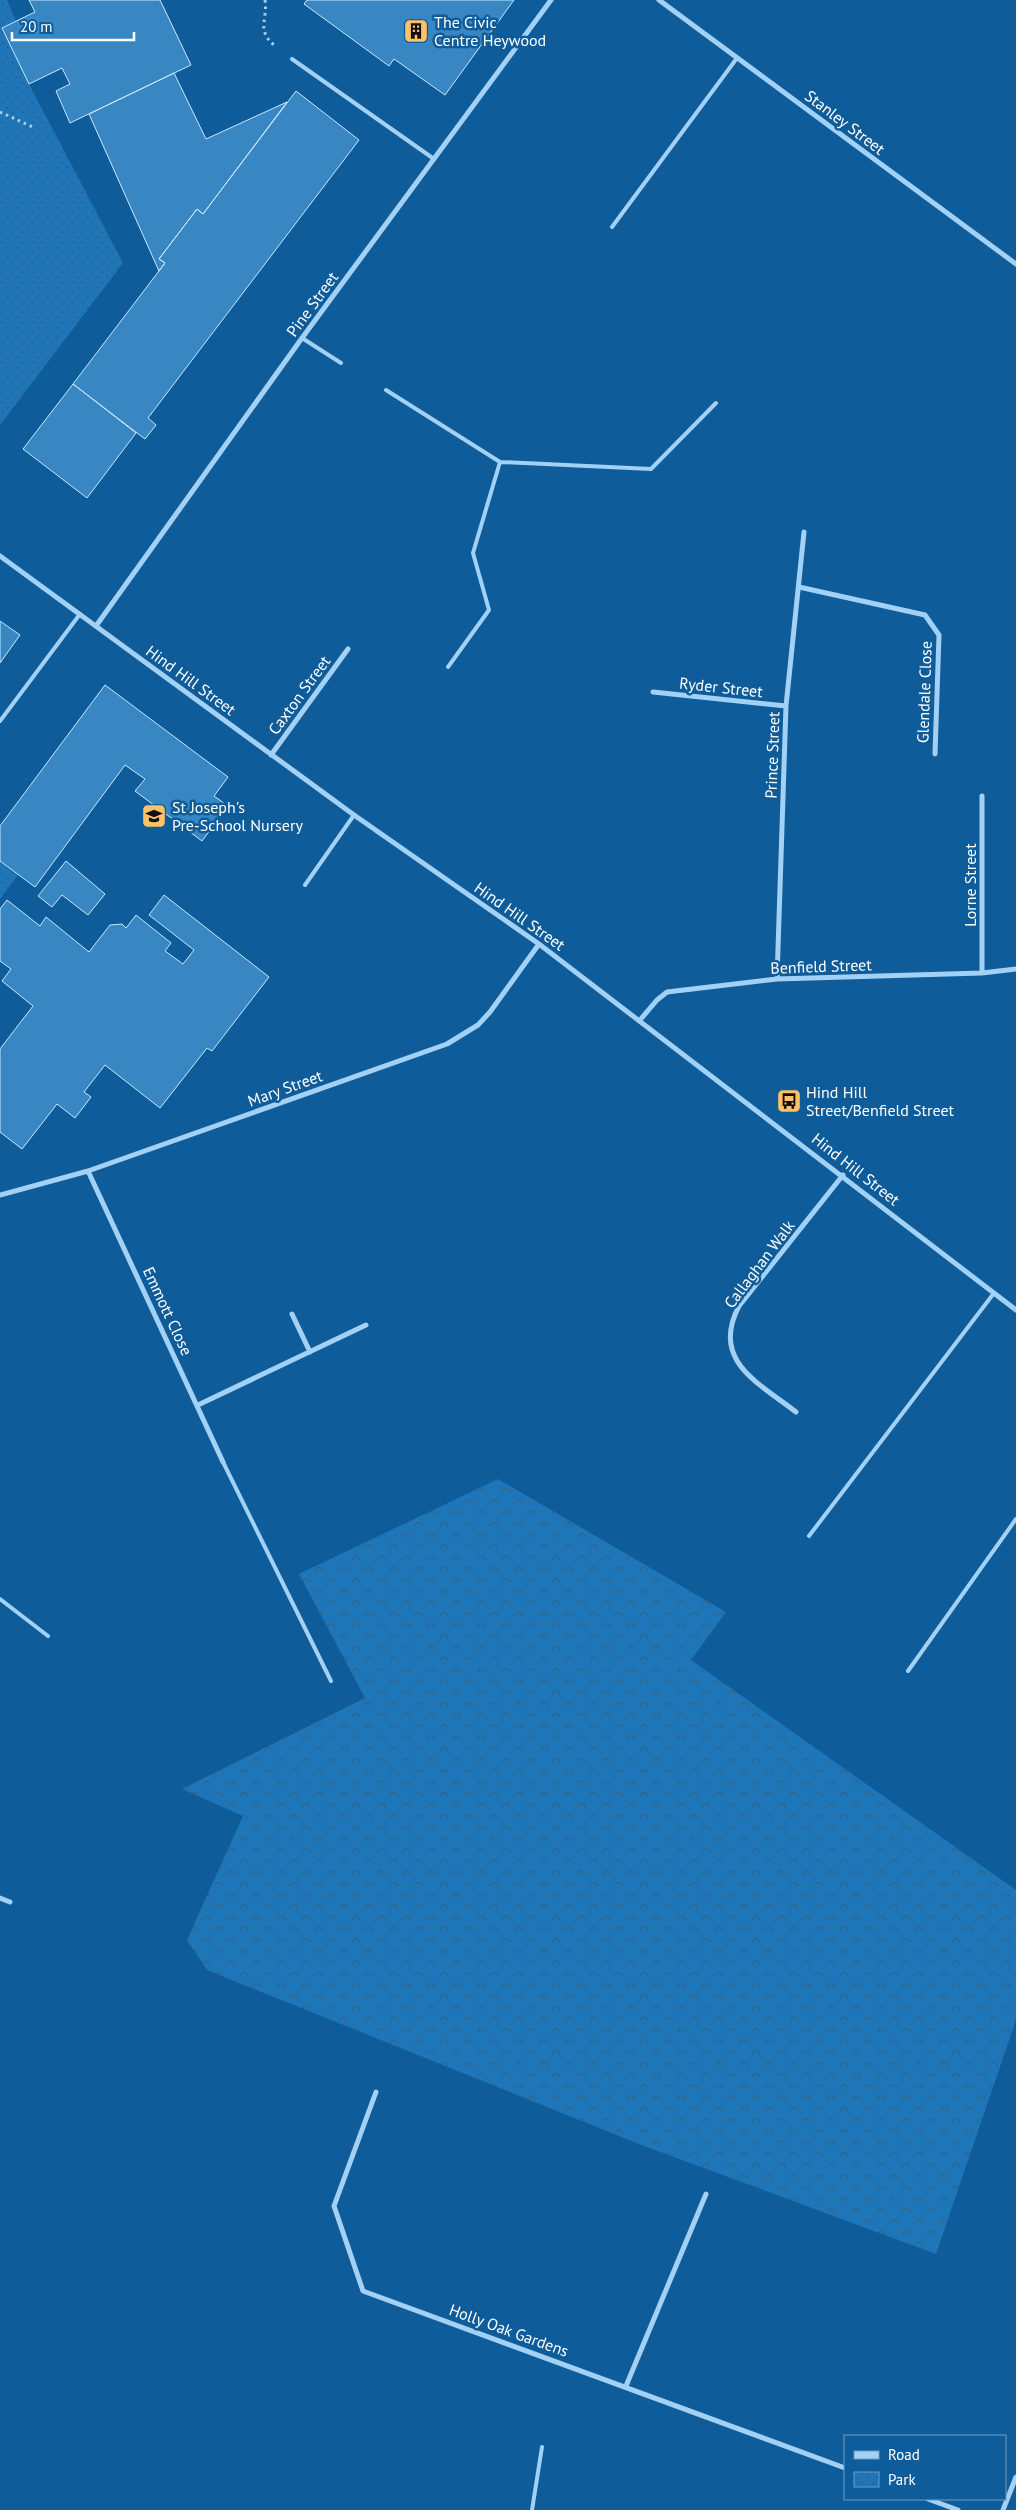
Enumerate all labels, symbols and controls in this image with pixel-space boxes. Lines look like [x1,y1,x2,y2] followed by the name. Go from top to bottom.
[12,10,135,42] scale bar
[434,12,546,50] place label: The Civic Centre Heywood
[20,17,53,36] text: 20 m
[403,18,429,44] building icon: The Civic Centre Heywood
[801,85,889,159] street label: Stanley Street
[282,267,343,340] street label: Pine Street
[142,641,240,720] street label: Hind Hill Street
[912,641,936,743] street label: Glendale Close
[264,651,335,738] street label: Caxton Street
[678,673,764,701] street label: Ryder Street
[760,711,784,799] street label: Prince Street
[172,797,303,835] place label: St Joseph's Pre-School Nursery
[141,803,167,829] school or university icon: St Joseph's Pre-School Nursery
[960,843,980,927] street label: Lorne Street
[471,877,570,955] street label: Hind Hill Street
[770,954,873,978] street label: Benfield Street
[245,1065,326,1111] street label: Mary Street
[806,1082,955,1120] place label: Hind Hill Street/Benfield Street
[776,1088,802,1114] bus stop icon: Hind Hill Street/Benfield Street
[808,1128,904,1210] street label: Hind Hill Street
[719,1216,799,1312] street label: Callaghan Walk
[139,1263,197,1359] street label: Emmott Close
[447,2299,572,2361] street label: Holly Oak Gardens
[844,2435,1006,2500] legend
[888,2445,920,2464] text: Road
[888,2470,916,2489] text: Park

